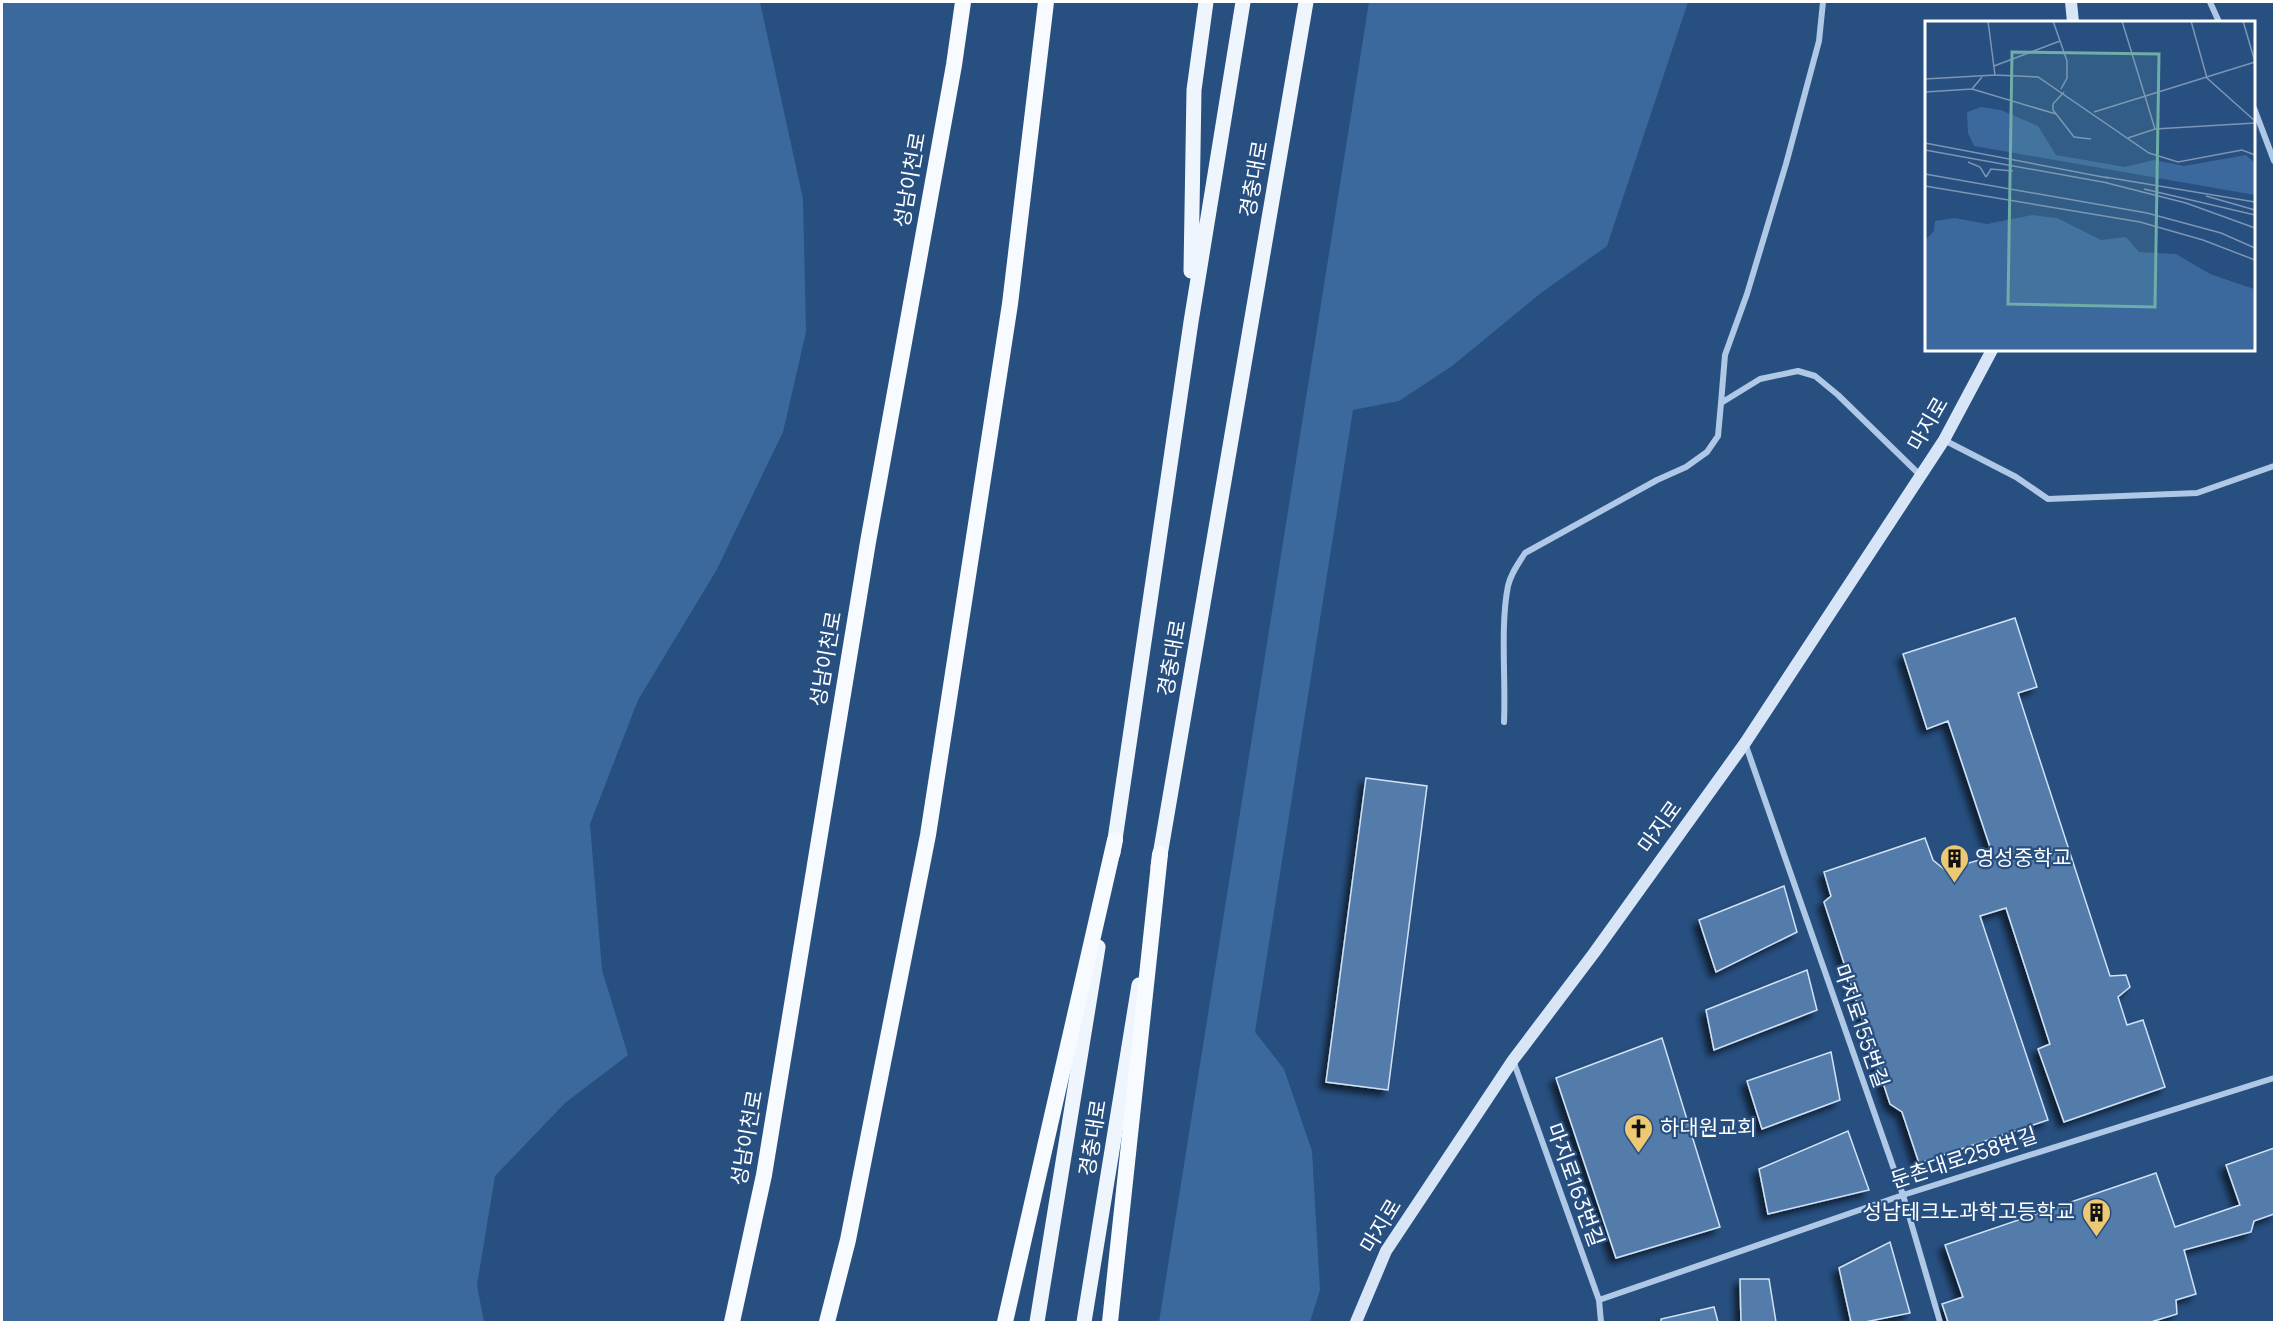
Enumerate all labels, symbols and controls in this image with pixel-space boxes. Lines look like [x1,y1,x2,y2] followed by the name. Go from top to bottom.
[1925,21,2255,351] inset map
[887,130,931,230] street label: 성남이천로
[1233,138,1274,219] street label: 경충대로
[1901,391,1954,456] street label: 마지로
[803,609,847,709] street label: 성남이천로
[1151,617,1192,698] street label: 경충대로
[1631,795,1688,858] street label: 마지로
[1938,842,1970,884] building icon: 영성중학교
[1975,843,2072,871] place label: 영성중학교
[1828,960,1896,1091] street label: 마지로155번길
[724,1088,768,1188] street label: 성남이천로
[1072,1097,1112,1178] street label: 경충대로
[1623,1112,1655,1154] church icon: 하대원교회
[1660,1113,1757,1141] place label: 하대원교회
[1541,1119,1611,1250] street label: 마지로163번길
[1887,1120,2040,1194] street label: 둔촌대로258번길
[1353,1193,1407,1258] street label: 마지로
[2080,1196,2112,1238] building icon: 성남테크노과학고등학교
[1862,1197,2075,1225] place label: 성남테크노과학고등학교

